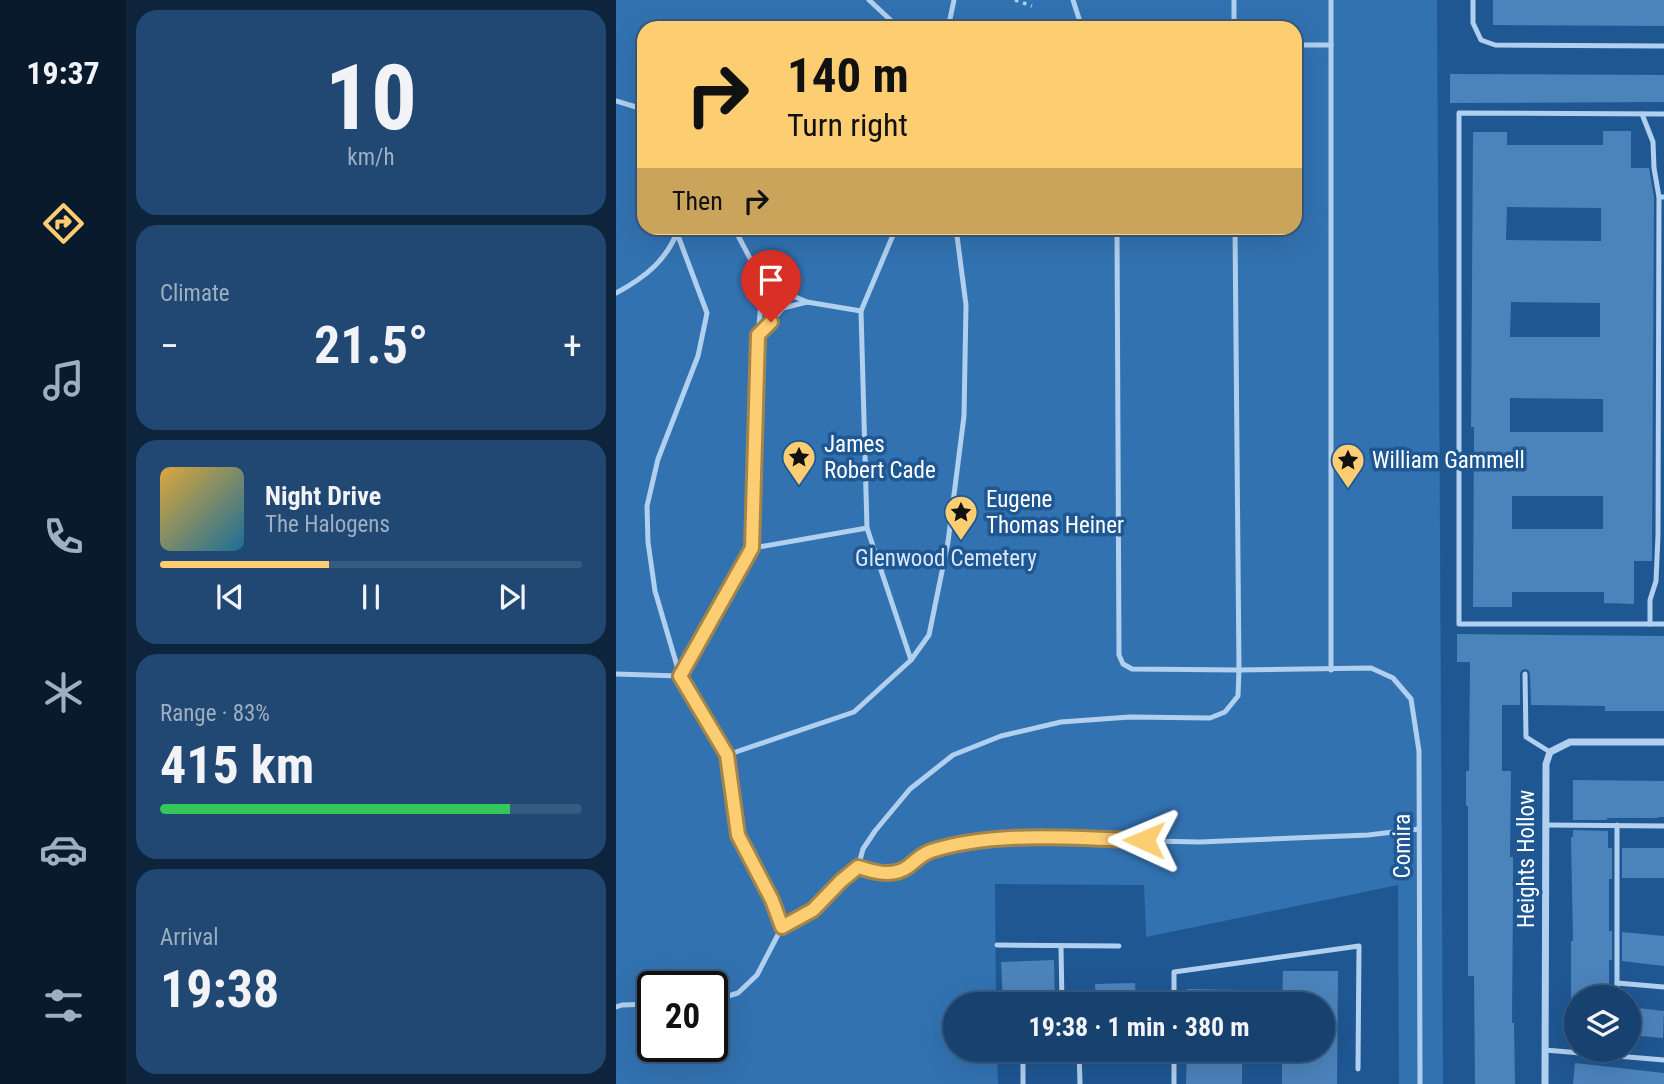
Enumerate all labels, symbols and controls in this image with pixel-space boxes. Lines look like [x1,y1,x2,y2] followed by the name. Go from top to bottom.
[325,45,417,151] text: 10
[787,47,909,104] text: 140 m
[672,49,763,140] icon: right
[26,54,100,92] text: 19:37
[787,106,908,144] text: Turn right
[347,144,395,171] text: km/h
[737,182,775,220] icon: right
[672,186,723,216] text: Then
[39,199,88,248] icon: directions
[741,250,801,322] pin
[752,261,790,299] icon: arrive
[160,280,230,307] text: Climate
[314,315,428,376] text: 21.5°
[160,324,179,368] text: −
[563,324,582,368] text: +
[39,356,88,405] icon: music
[824,431,936,484] place label: James Robert Cade
[780,438,818,487] place icon: James Robert Cade
[1329,441,1367,490] place icon: William Gammell
[1372,447,1525,474] place label: William Gammell
[265,481,381,511] text: Night Drive
[986,486,1124,539] place label: Eugene Thomas Heiner
[942,493,980,542] place icon: Eugene Thomas Heiner
[265,511,390,538] text: The Halogens
[39,512,88,561] icon: phone
[855,545,1037,572] park label: Glenwood Cemetery
[211,578,249,616] icon: previous
[352,578,390,616] icon: pause
[493,578,531,616] icon: next
[39,668,88,717] icon: climate
[160,700,270,727] text: Range · 83%
[160,735,314,796] text: 415 km
[1513,790,1540,928] street label: Heights Hollow
[1107,803,1181,877] position arrow
[1389,814,1416,878] street label: Comira
[39,825,88,874] icon: car
[160,924,219,951] text: Arrival
[160,959,279,1020] text: 19:38
[637,971,728,1062] speed limit sign: 20
[39,981,88,1030] icon: filters
[1564,985,1641,1062] map controls
[1564,985,1641,1062] button: layers
[1029,1012,1249,1042] text: 19:38 · 1 min · 380 m

